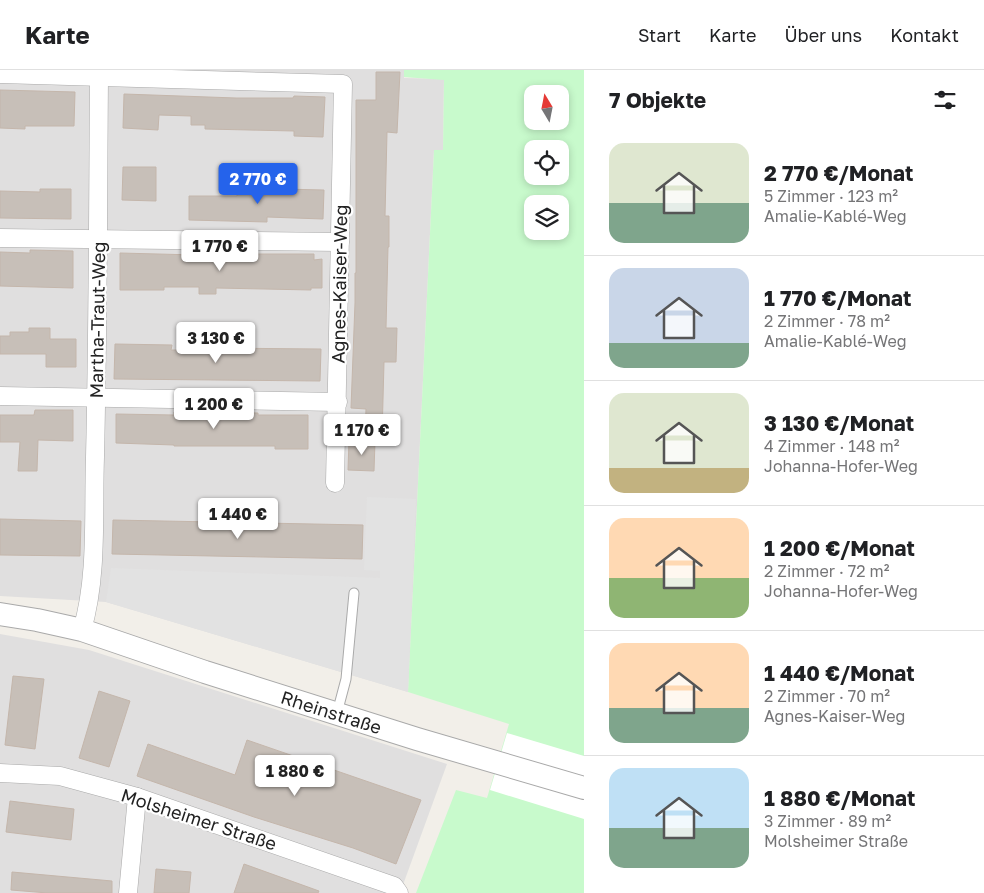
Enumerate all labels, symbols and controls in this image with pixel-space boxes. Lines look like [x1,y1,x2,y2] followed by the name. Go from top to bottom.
[25,20,90,49] text: Karte
[638,24,681,46] text: Start
[709,24,756,46] text: Karte
[784,24,862,46] text: Über uns
[890,24,959,46] text: Kontakt
[524,85,569,130] north arrow
[524,85,569,240] map controls
[931,86,959,114] icon: filters
[609,87,706,113] text: 7 Objekte
[524,140,569,185] button: locate
[764,160,913,186] text: 2 770 €/Monat
[212,162,304,205] pin: 2 770 €
[649,163,709,223] icon: home
[230,169,286,189] text: 2 770 €
[764,186,898,206] text: 5 Zimmer · 123 m²
[524,195,569,240] button: layers
[327,204,351,364] street label: Agnes-Kaiser-Weg
[764,206,907,226] text: Amalie-Kablé-Weg
[174,230,266,272] pin: 1 770 €
[192,236,248,256] text: 1 770 €
[85,241,109,399] street label: Martha-Traut-Weg
[764,285,911,311] text: 1 770 €/Monat
[649,288,709,348] icon: home
[764,311,890,331] text: 2 Zimmer · 78 m²
[170,322,262,364] pin: 3 130 €
[187,328,245,348] text: 3 130 €
[764,331,907,351] text: Amalie-Kablé-Weg
[168,388,260,430] pin: 1 200 €
[185,394,243,414] text: 1 200 €
[764,410,914,436] text: 3 130 €/Monat
[649,413,709,473] icon: home
[316,414,408,456] pin: 1 170 €
[335,420,389,440] text: 1 170 €
[764,436,900,456] text: 4 Zimmer · 148 m²
[764,456,918,476] text: Johanna-Hofer-Weg
[192,498,284,540] pin: 1 440 €
[209,504,267,524] text: 1 440 €
[764,535,915,561] text: 1 200 €/Monat
[649,538,709,598] icon: home
[764,561,890,581] text: 2 Zimmer · 72 m²
[764,581,918,601] text: Johanna-Hofer-Weg
[764,660,915,686] text: 1 440 €/Monat
[649,663,709,723] icon: home
[278,686,384,738] street label: Rheinstraße
[764,686,890,706] text: 2 Zimmer · 70 m²
[764,706,905,726] text: Agnes-Kaiser-Weg
[249,754,341,797] pin: 1 880 €
[266,761,324,781] text: 1 880 €
[119,783,279,855] street label: Molsheimer Straße
[764,785,915,811] text: 1 880 €/Monat
[649,788,709,848] icon: home
[764,811,891,831] text: 3 Zimmer · 89 m²
[764,831,908,851] text: Molsheimer Straße

